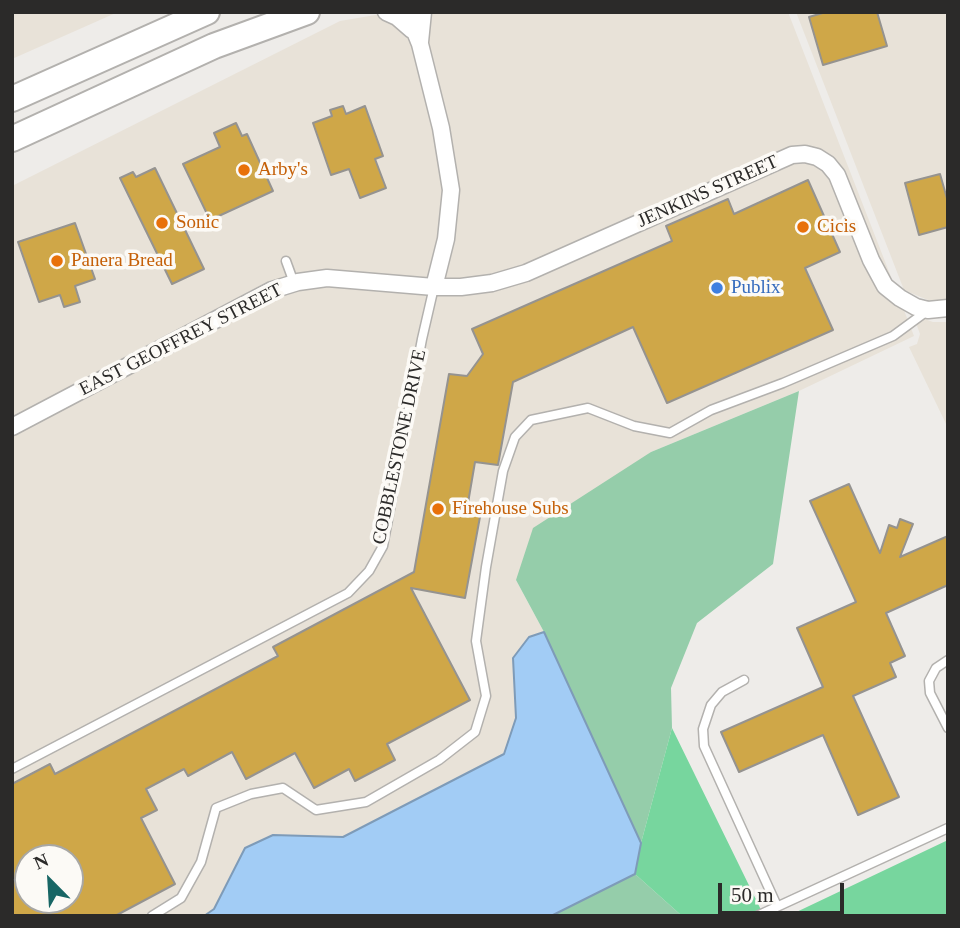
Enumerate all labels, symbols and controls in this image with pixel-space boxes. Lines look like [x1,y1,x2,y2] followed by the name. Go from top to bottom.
[634,151,782,233] street label: JENKINS STREET
[258,159,308,181] place label: Arby's
[236,162,252,178] marker: Arby's
[176,212,219,234] place label: Sonic
[154,215,170,231] marker: Sonic
[817,216,856,238] place label: Cicis
[795,219,811,235] marker: Cicis
[71,250,173,272] place label: Panera Bread
[49,253,65,269] marker: Panera Bread
[731,277,781,299] place label: Publix
[76,279,286,401] street label: EAST GEOFFREY STREET
[709,280,725,296] marker: Publix
[368,347,432,547] street label: COBBLESTONE DRIVE
[452,498,569,520] place label: Firehouse Subs
[430,501,446,517] marker: Firehouse Subs
[14,844,84,914] north arrow
[31,849,52,874] text: N
[722,869,848,913] scale bar
[731,883,774,907] text: 50 m

